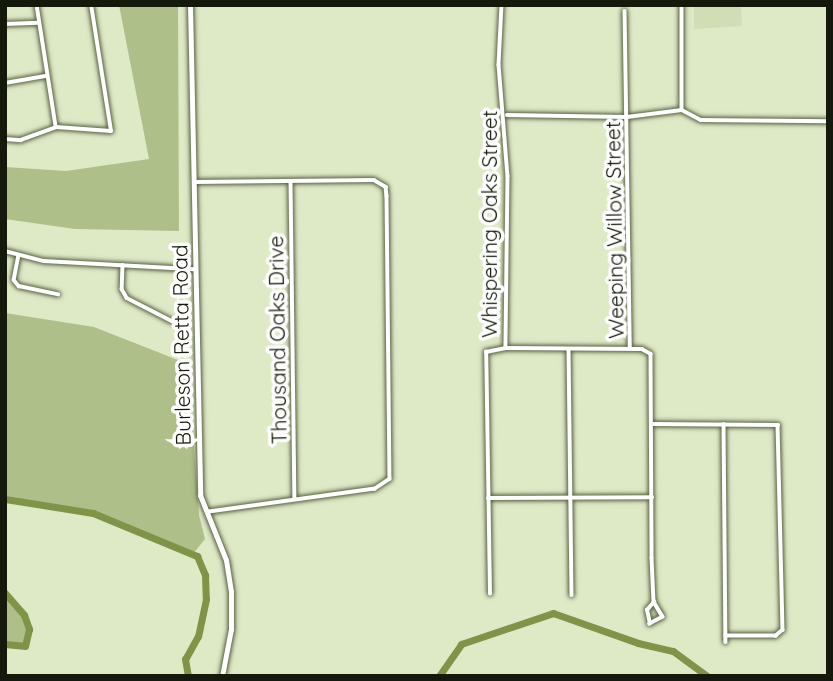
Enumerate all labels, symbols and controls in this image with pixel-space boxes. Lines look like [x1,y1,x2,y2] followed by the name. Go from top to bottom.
[476,110,502,338] street label: Whispering Oaks Street
[600,121,628,339] street label: Weeping Willow Street
[263,235,291,445] street label: Thousand Oaks Drive
[167,244,195,446] street label: Burleson Retta Road

